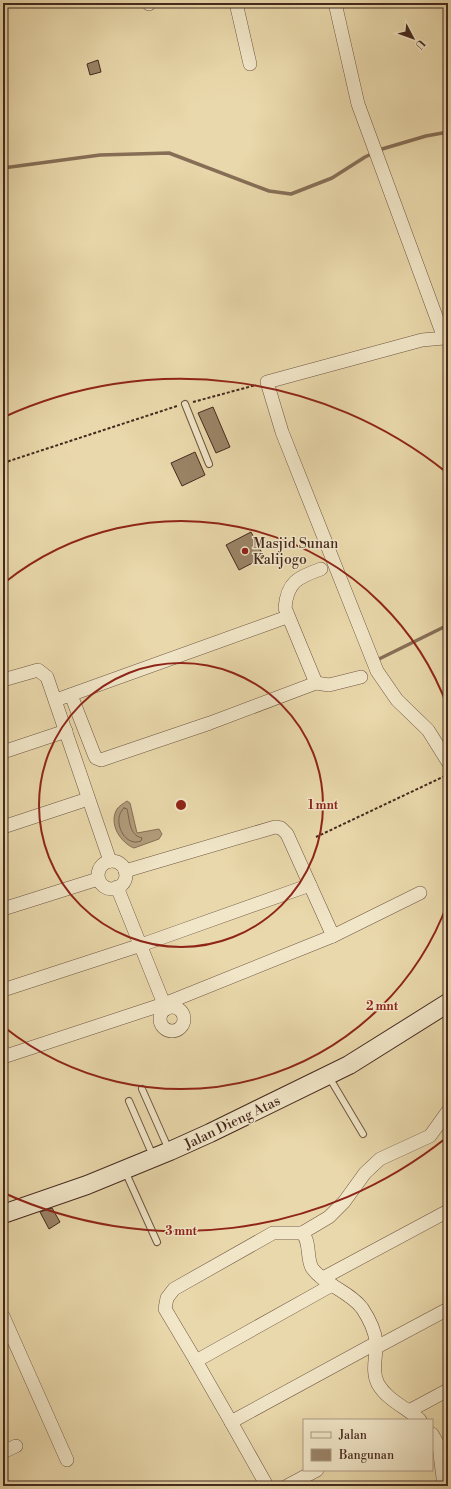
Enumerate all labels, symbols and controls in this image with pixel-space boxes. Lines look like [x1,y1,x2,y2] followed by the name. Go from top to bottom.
[393,18,433,58] north arrow
[411,36,428,52] text: U
[253,535,339,569] place label: Masjid Sunan Kalijogo
[240,546,250,556] marker: Masjid Sunan Kalijogo
[174,798,188,812] centre of rings
[308,798,339,813] text: 1 mnt
[366,999,399,1014] text: 2 mnt
[181,1092,283,1154] street label: Jalan Dieng Atas
[165,1224,198,1239] text: 3 mnt
[303,1419,433,1471] legend
[338,1428,367,1443] text: Jalan
[338,1448,394,1463] text: Bangunan

